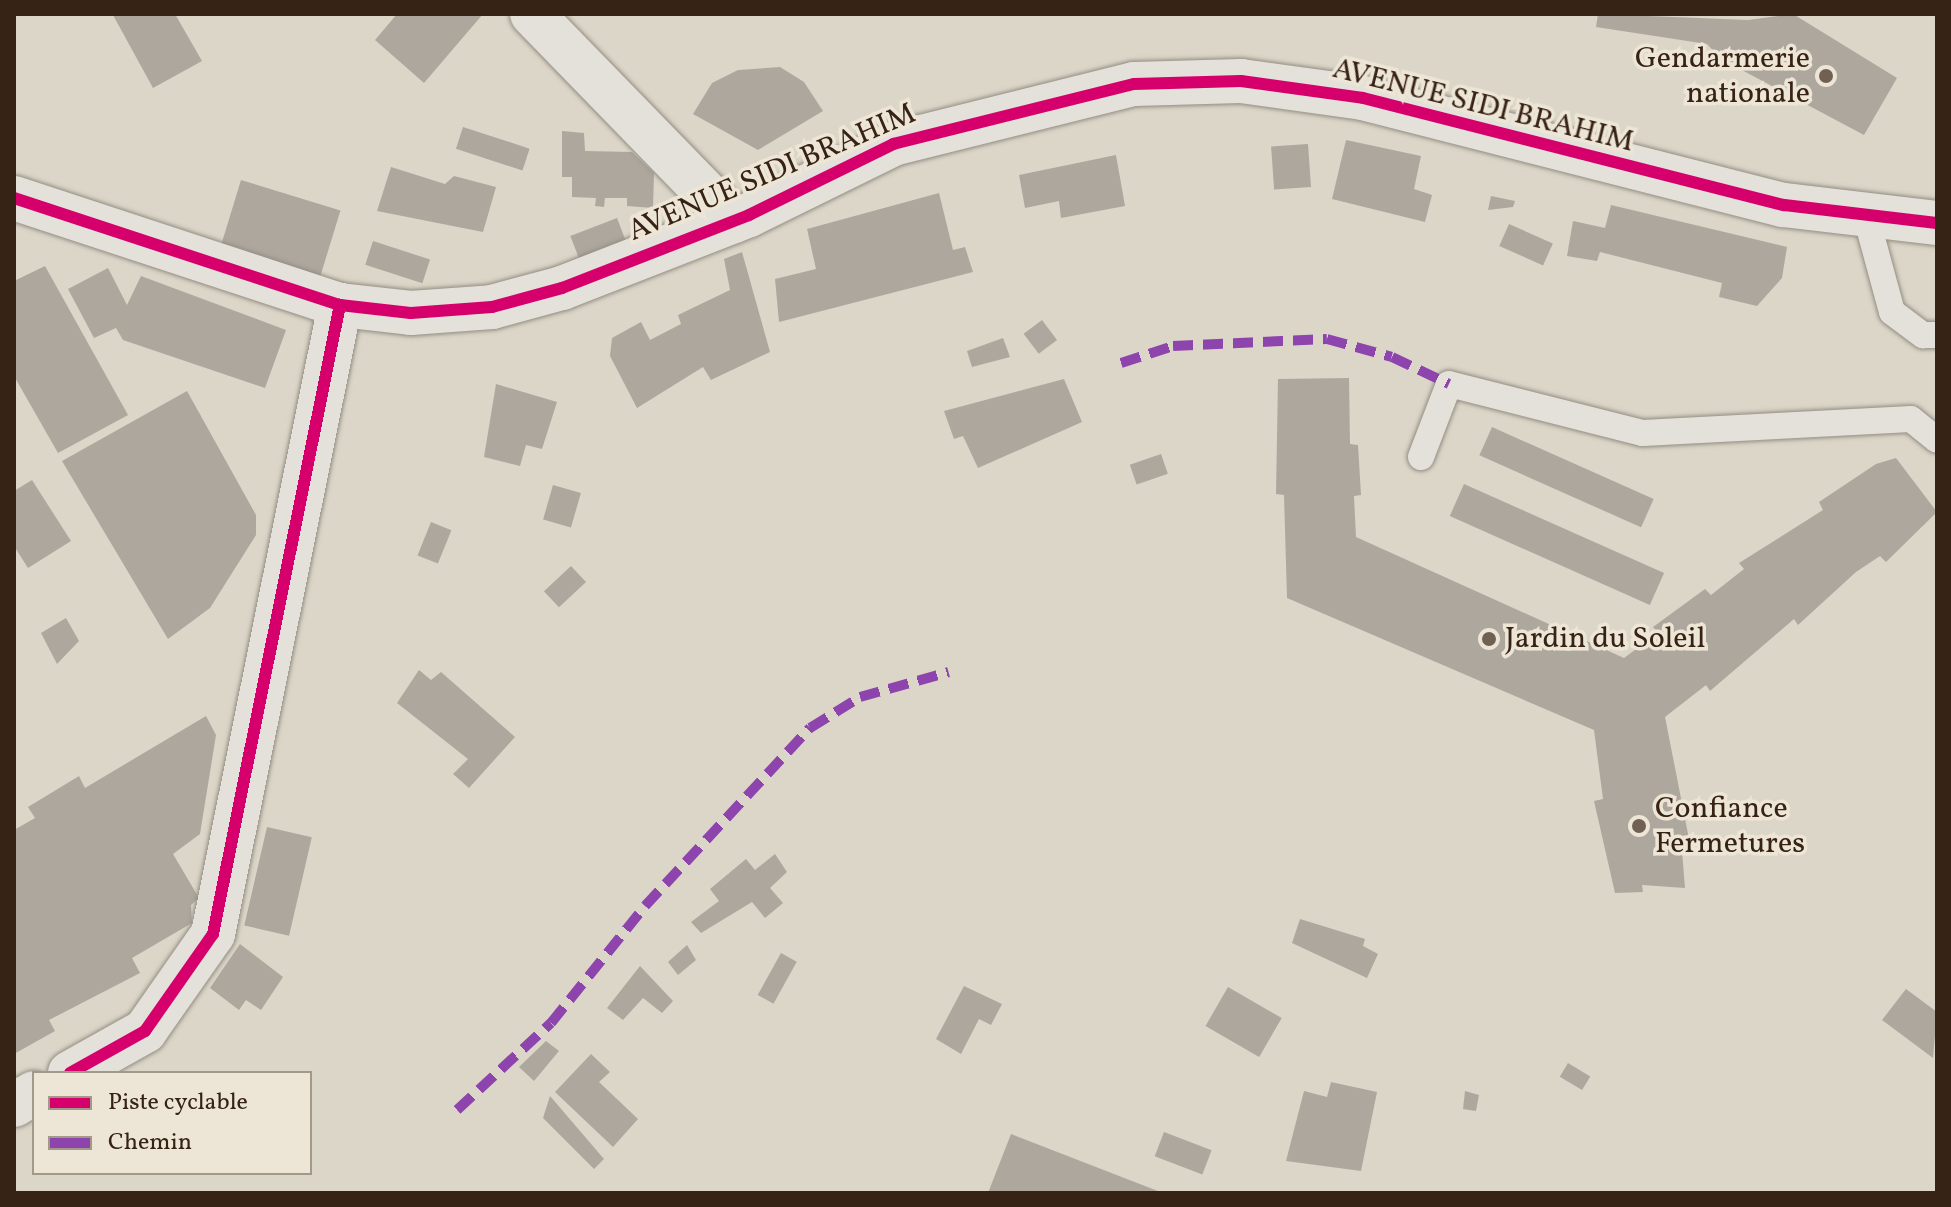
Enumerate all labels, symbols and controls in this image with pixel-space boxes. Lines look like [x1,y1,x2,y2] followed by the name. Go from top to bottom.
[1635,41,1810,112] place label: Gendarmerie nationale
[1329,51,1637,161] street label: AVENUE SIDI BRAHIM
[1817,67,1835,85] marker: Gendarmerie nationale
[623,96,921,250] street label: AVENUE SIDI BRAHIM
[1505,621,1705,657] place label: Jardin du Soleil
[1480,630,1498,648] marker: Jardin du Soleil
[1655,791,1805,862] place label: Confiance Fermetures
[1630,817,1648,835] marker: Confiance Fermetures
[32,1071,312,1175] legend
[108,1086,248,1120] text: Piste cyclable
[108,1126,192,1160] text: Chemin

